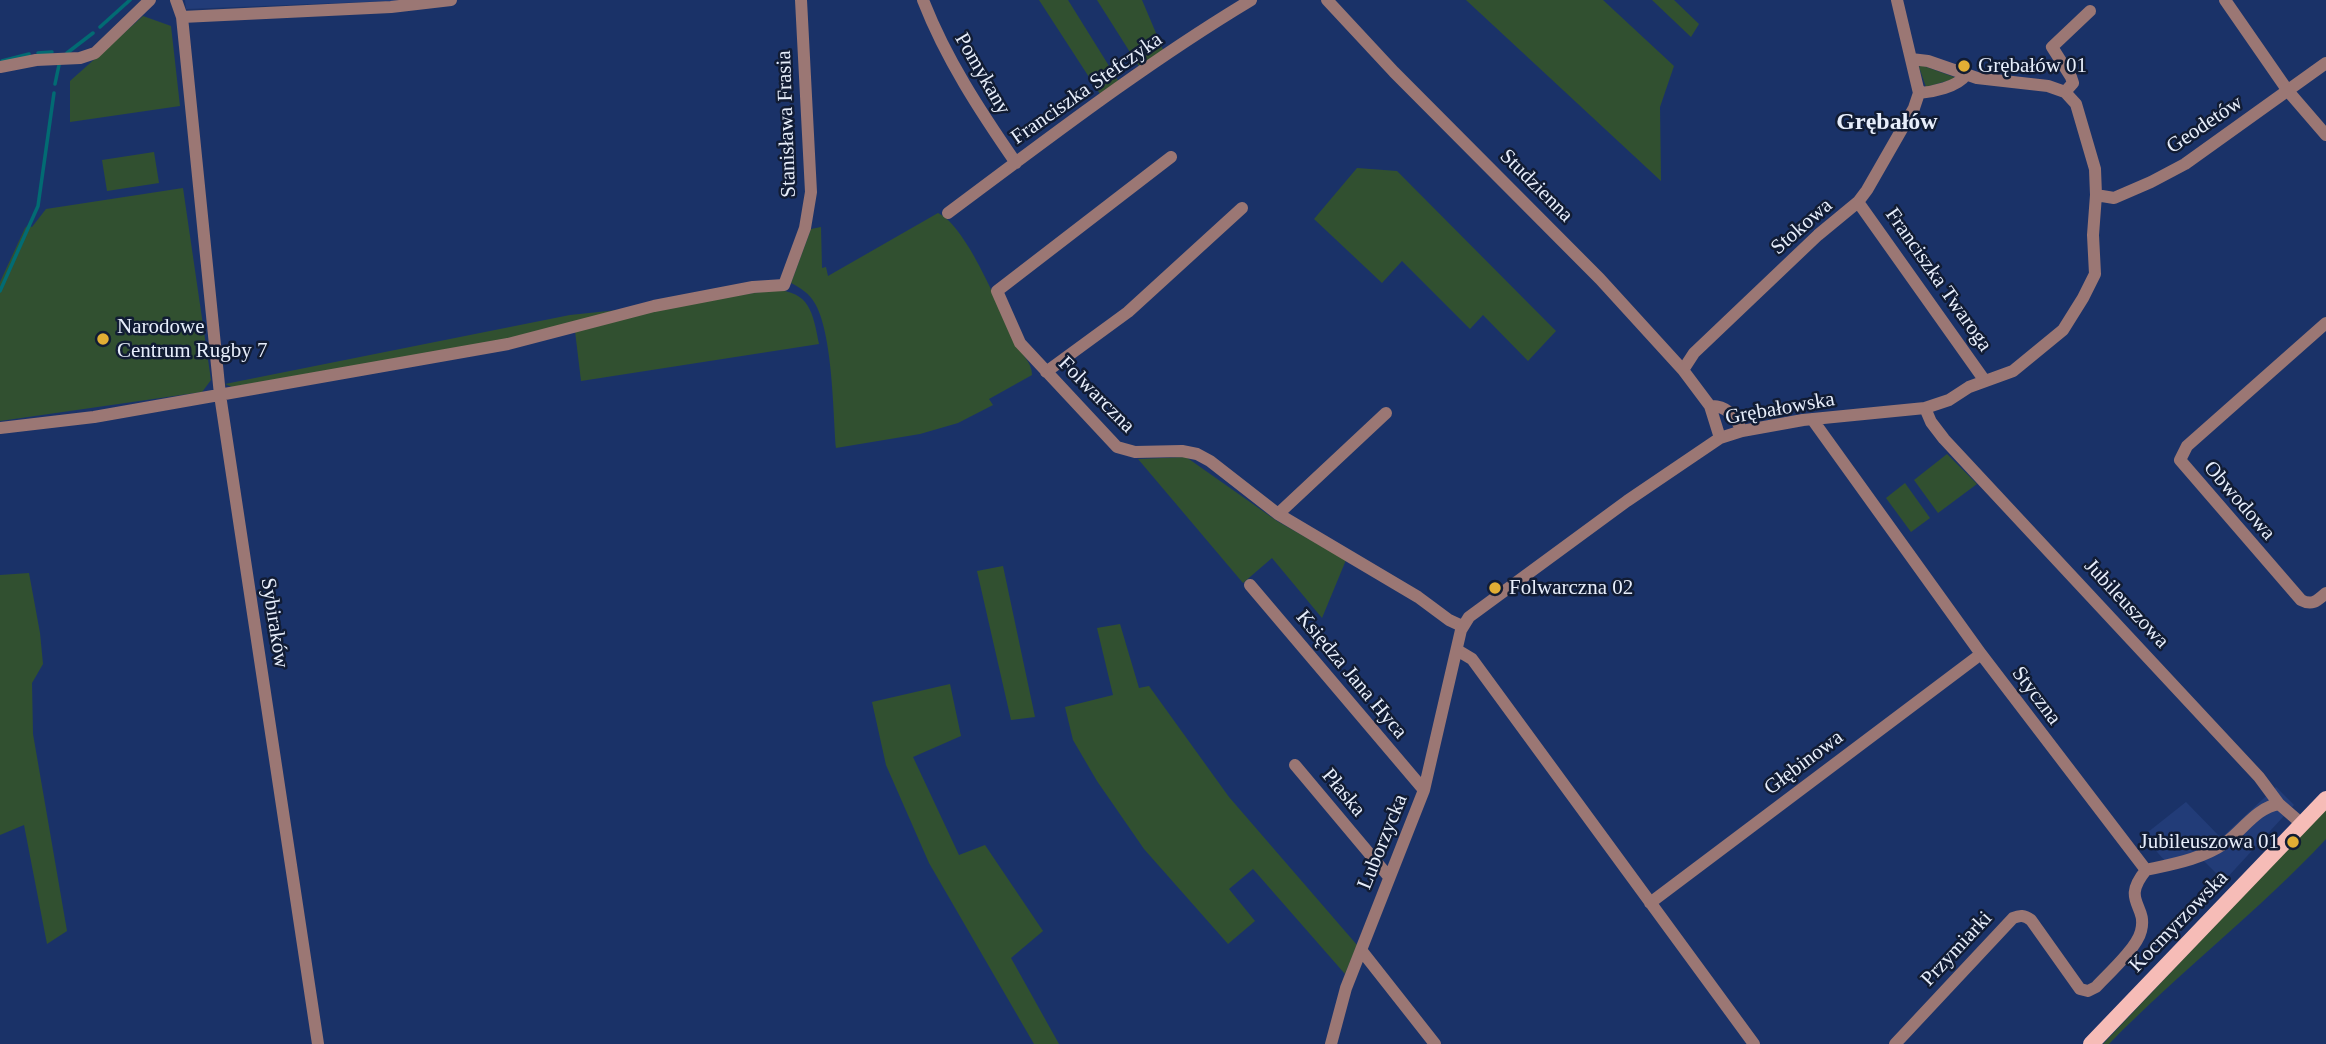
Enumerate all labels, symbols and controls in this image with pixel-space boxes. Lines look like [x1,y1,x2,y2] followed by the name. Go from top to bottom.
[1006,27,1168,151] street label: Franciszka Stefczyka
[949,29,1015,119] street label: Pomykany
[772,50,802,198] street label: Stanisława Frasia
[1978,53,2087,79] place label: Grębałów 01
[1956,58,1972,74] marker: Grębałów 01
[2162,90,2248,160] street label: Geodetów
[1836,109,1938,137] district label: Grębałów
[1494,144,1578,228] street label: Studzienna
[1766,193,1838,261] street label: Stokowa
[1879,203,1997,357] street label: Franciszka Twaroga
[117,314,267,364] place label: Narodowe Centrum Rugby 7
[95,331,111,347] marker: Narodowe Centrum Rugby 7
[1052,351,1140,439] street label: Folwarczna
[1723,387,1837,431] street label: Grębałowska
[2198,456,2280,546] street label: Obwodowa
[2078,554,2174,654] street label: Jubileuszowa
[1509,575,1633,601] place label: Folwarczna 02
[254,576,294,670] street label: Sybiraków
[1487,580,1503,596] marker: Folwarczna 02
[1290,606,1412,744] street label: Księdza Jana Hyca
[2006,662,2066,730] street label: Styczna
[1760,725,1848,801] street label: Głębinowa
[1316,764,1370,822] street label: Płaska
[1353,791,1413,893] street label: Luborzycka
[2140,829,2279,855] place label: Jubileuszowa 01
[2285,834,2301,850] marker: Jubileuszowa 01
[2124,866,2234,978] street label: Kocmyrzowska
[1916,906,1998,992] street label: Przymiarki

